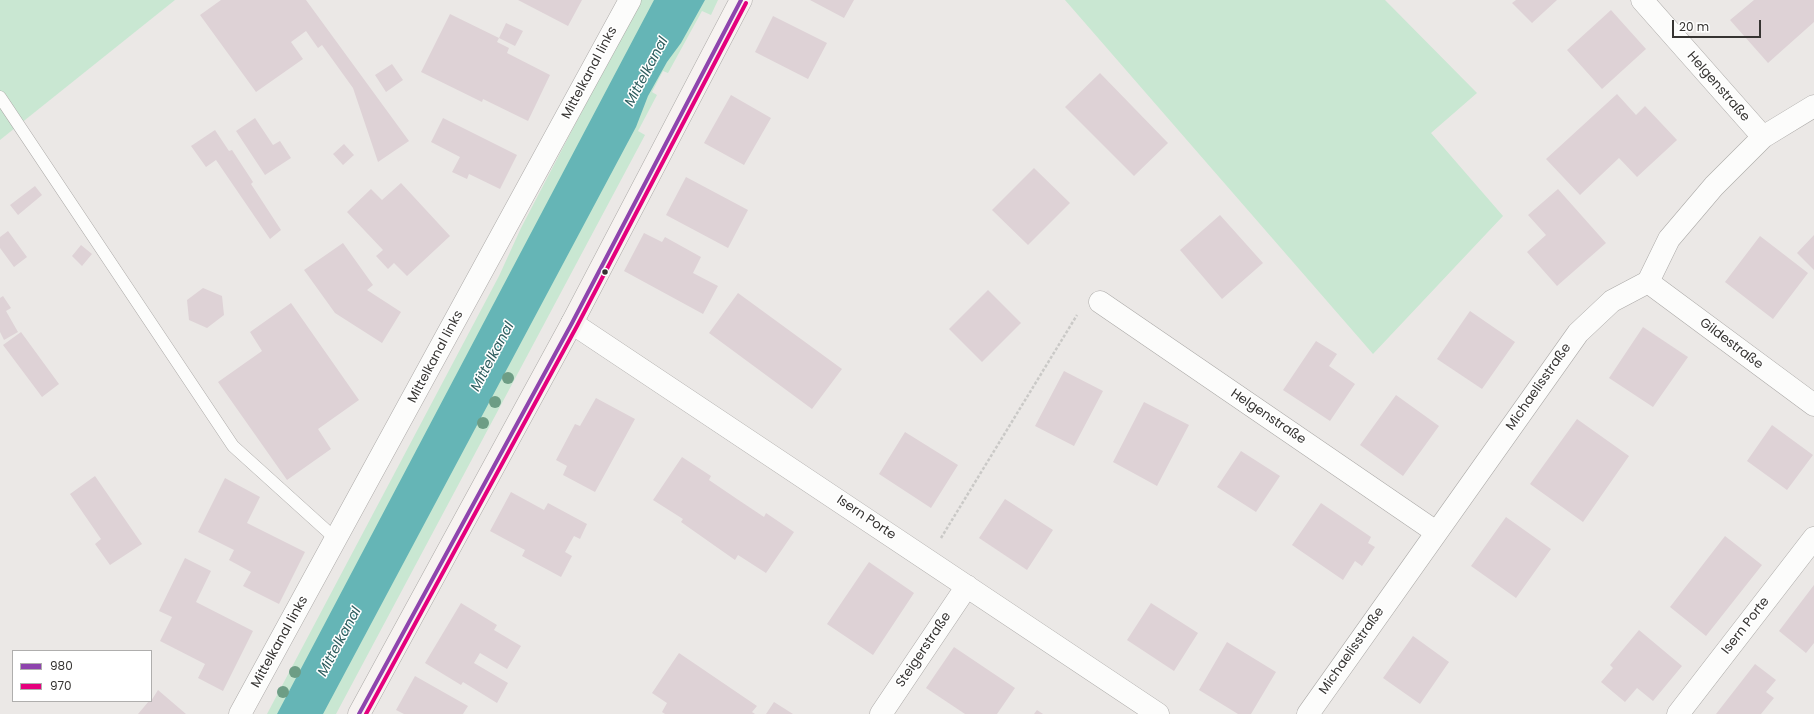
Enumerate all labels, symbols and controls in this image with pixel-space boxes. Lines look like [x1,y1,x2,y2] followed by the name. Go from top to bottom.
[1674,12,1763,38] scale bar
[1679,18,1709,35] text: 20 m
[559,24,621,122] street label: Mittelkanal links
[622,34,672,110] water label: Mittelkanal
[1683,49,1753,125] street label: Helgenstraße
[600,267,610,277] unlabelled marker
[405,308,467,406] street label: Mittelkanal links
[1696,315,1766,373] street label: Gildestraße
[468,319,518,395] water label: Mittelkanal
[1503,340,1575,434] street label: Michaelisstraße
[1227,386,1309,448] street label: Helgenstraße
[833,492,899,544] street label: Isern Porte
[248,593,312,691] street label: Mittelkanal links
[1719,594,1773,658] street label: Isern Porte
[315,604,365,680] water label: Mittelkanal
[1316,604,1388,698] street label: Michaelisstraße
[893,609,955,691] street label: Steigerstraße
[12,650,152,702] legend
[50,657,73,674] text: 980
[50,677,72,694] text: 970

